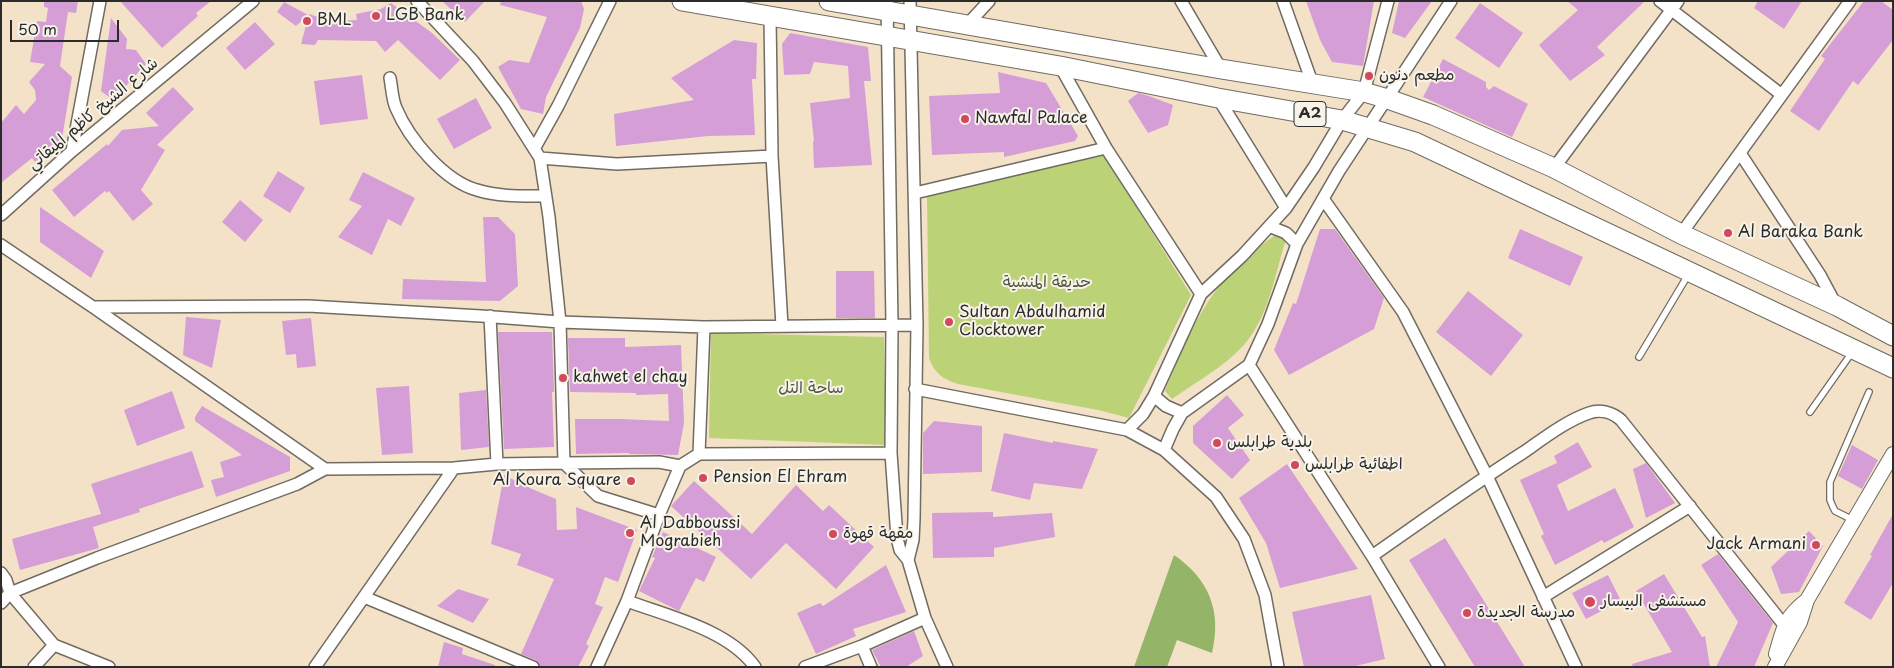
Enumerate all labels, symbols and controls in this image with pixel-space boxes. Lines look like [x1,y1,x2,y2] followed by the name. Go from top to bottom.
[386,6,464,26] place label: LGB Bank
[12,10,121,42] scale bar
[370,10,382,22] marker: LGB Bank
[317,11,351,31] place label: BML
[301,15,313,27] marker: BML
[18,17,57,40] text: 50 m
[24,54,162,174] street label: شارع الشيخ كاظم الميقاتي
[1379,66,1455,86] place label: مطعم دنون
[1363,70,1375,82] marker: مطعم دنون
[1294,102,1326,126] road number: A2
[975,109,1088,129] place label: Nawfal Palace
[959,113,971,125] marker: Nawfal Palace
[1738,223,1863,243] place label: Al Baraka Bank
[1722,227,1734,239] marker: Al Baraka Bank
[1003,273,1091,293] park label: حديقة المنشية
[959,303,1106,341] place label: Sultan Abdulhamid Clocktower
[943,316,955,328] marker: Sultan Abdulhamid Clocktower
[573,368,687,388] place label: kahwet el chay
[557,372,569,384] marker: kahwet el chay
[778,379,844,399] park label: ساحة التل
[1227,433,1312,453] place label: بلدية طرابلس
[1211,437,1223,449] marker: بلدية طرابلس
[1305,455,1403,475] place label: اطفائية طرابلس
[1289,459,1301,471] marker: اطفائية طرابلس
[713,468,847,488] place label: Pension El Ehram
[493,471,621,491] place label: Al Koura Square
[697,472,709,484] marker: Pension El Ehram
[625,475,637,487] marker: Al Koura Square
[640,514,740,552] place label: Al Dabboussi Mograbieh
[843,524,913,544] place label: مقهة قهوة
[624,527,636,539] marker: Al Dabboussi Mograbieh
[827,528,839,540] marker: مقهة قهوة
[1706,535,1806,555] place label: Jack Armani
[1810,539,1822,551] marker: Jack Armani
[1601,592,1707,612] place label: مستشفی البيسار
[1583,595,1597,609] marker: مستشفی البيسار
[1477,603,1575,623] place label: مدرسة الجديدة
[1461,607,1473,619] marker: مدرسة الجديدة

